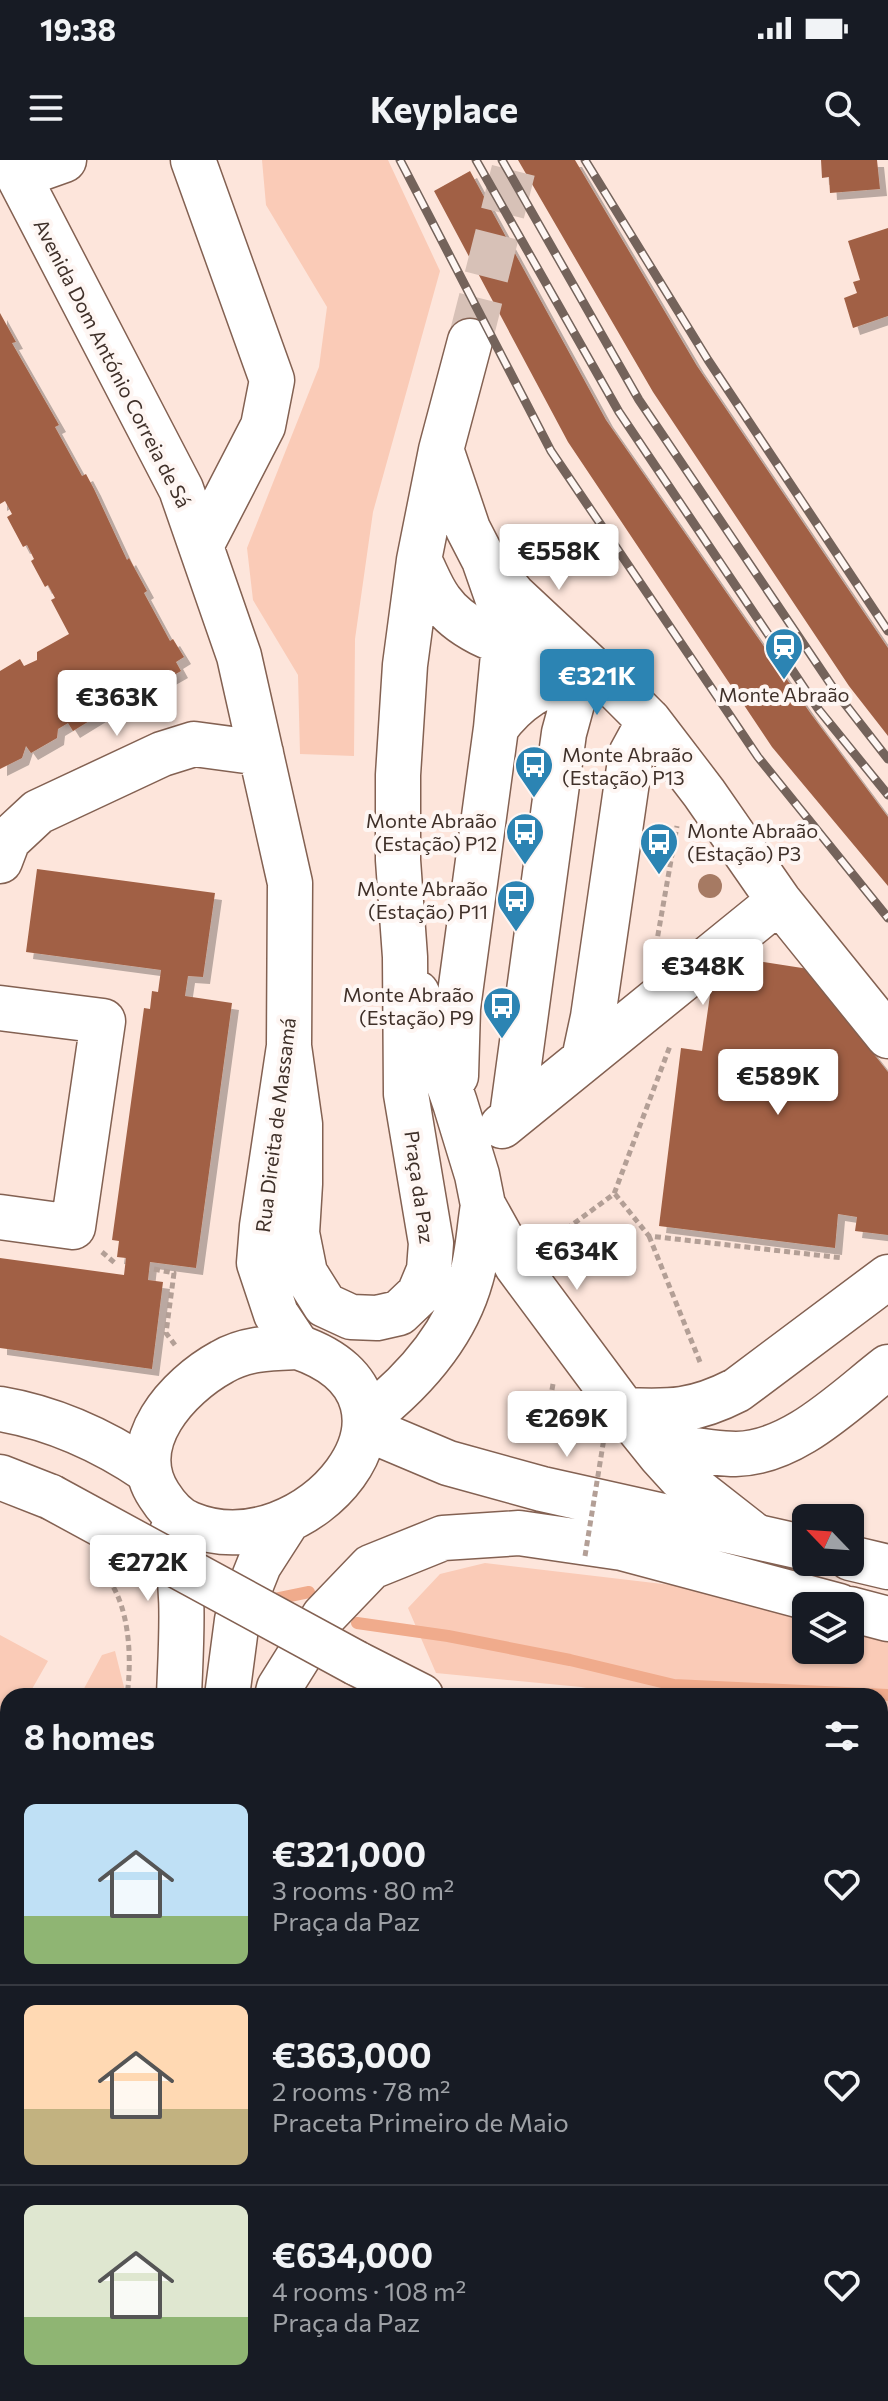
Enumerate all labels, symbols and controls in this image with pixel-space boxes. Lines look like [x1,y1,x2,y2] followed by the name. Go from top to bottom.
[40,10,116,47] text: 19:38
[24,86,68,130] icon: menu
[370,86,518,130] text: Keyplace
[820,86,864,130] icon: search
[29,215,197,511] street label: Avenida Dom António Correia de Sá
[503,524,615,592] pin: €558K
[518,534,600,565] text: €558K
[763,626,805,681] station icon: Monte Abraão
[541,649,653,717] pin: €321K
[558,659,636,690] text: €321K
[61,670,173,738] pin: €363K
[76,680,158,711] text: €363K
[718,682,850,706] place label: Monte Abraão
[562,742,693,789] place label: Monte Abraão (Estação) P13
[513,744,555,799] bus stop icon: Monte Abraão (Estação) P13
[366,808,497,855] place label: Monte Abraão (Estação) P12
[504,811,546,866] bus stop icon: Monte Abraão (Estação) P12
[687,818,818,865] place label: Monte Abraão (Estação) P3
[638,821,680,876] bus stop icon: Monte Abraão (Estação) P3
[357,876,488,923] place label: Monte Abraão (Estação) P11
[495,878,537,933] bus stop icon: Monte Abraão (Estação) P11
[647,939,759,1007] pin: €348K
[661,949,745,980] text: €348K
[343,982,474,1029] place label: Monte Abraão (Estação) P9
[481,985,523,1040] bus stop icon: Monte Abraão (Estação) P9
[250,1016,300,1234] street label: Rua Direita de Massamá
[722,1049,834,1117] pin: €589K
[736,1059,820,1090] text: €589K
[400,1129,440,1245] street label: Praça da Paz
[521,1224,633,1292] pin: €634K
[535,1234,619,1265] text: €634K
[511,1391,623,1459] pin: €269K
[526,1401,608,1432] text: €269K
[792,1504,864,1576] north arrow
[792,1504,864,1664] map controls
[92,1535,204,1603] pin: €272K
[108,1545,188,1576] text: €272K
[792,1592,864,1664] button: layers
[820,1714,864,1758] icon: filters
[24,1715,155,1757] text: 8 homes
[272,1832,426,1874] text: €321,000
[88,1836,184,1932] icon: home
[820,1862,864,1906] icon: heart
[272,1874,454,1905] text: 3 rooms · 80 m²
[272,1905,420,1936] text: Praça da Paz
[272,2033,432,2075] text: €363,000
[88,2037,184,2133] icon: home
[820,2063,864,2107] icon: heart
[272,2075,451,2106] text: 2 rooms · 78 m²
[272,2106,569,2137] text: Praceta Primeiro de Maio
[272,2233,433,2275] text: €634,000
[88,2237,184,2333] icon: home
[820,2263,864,2307] icon: heart
[272,2275,466,2306] text: 4 rooms · 108 m²
[272,2306,420,2337] text: Praça da Paz

